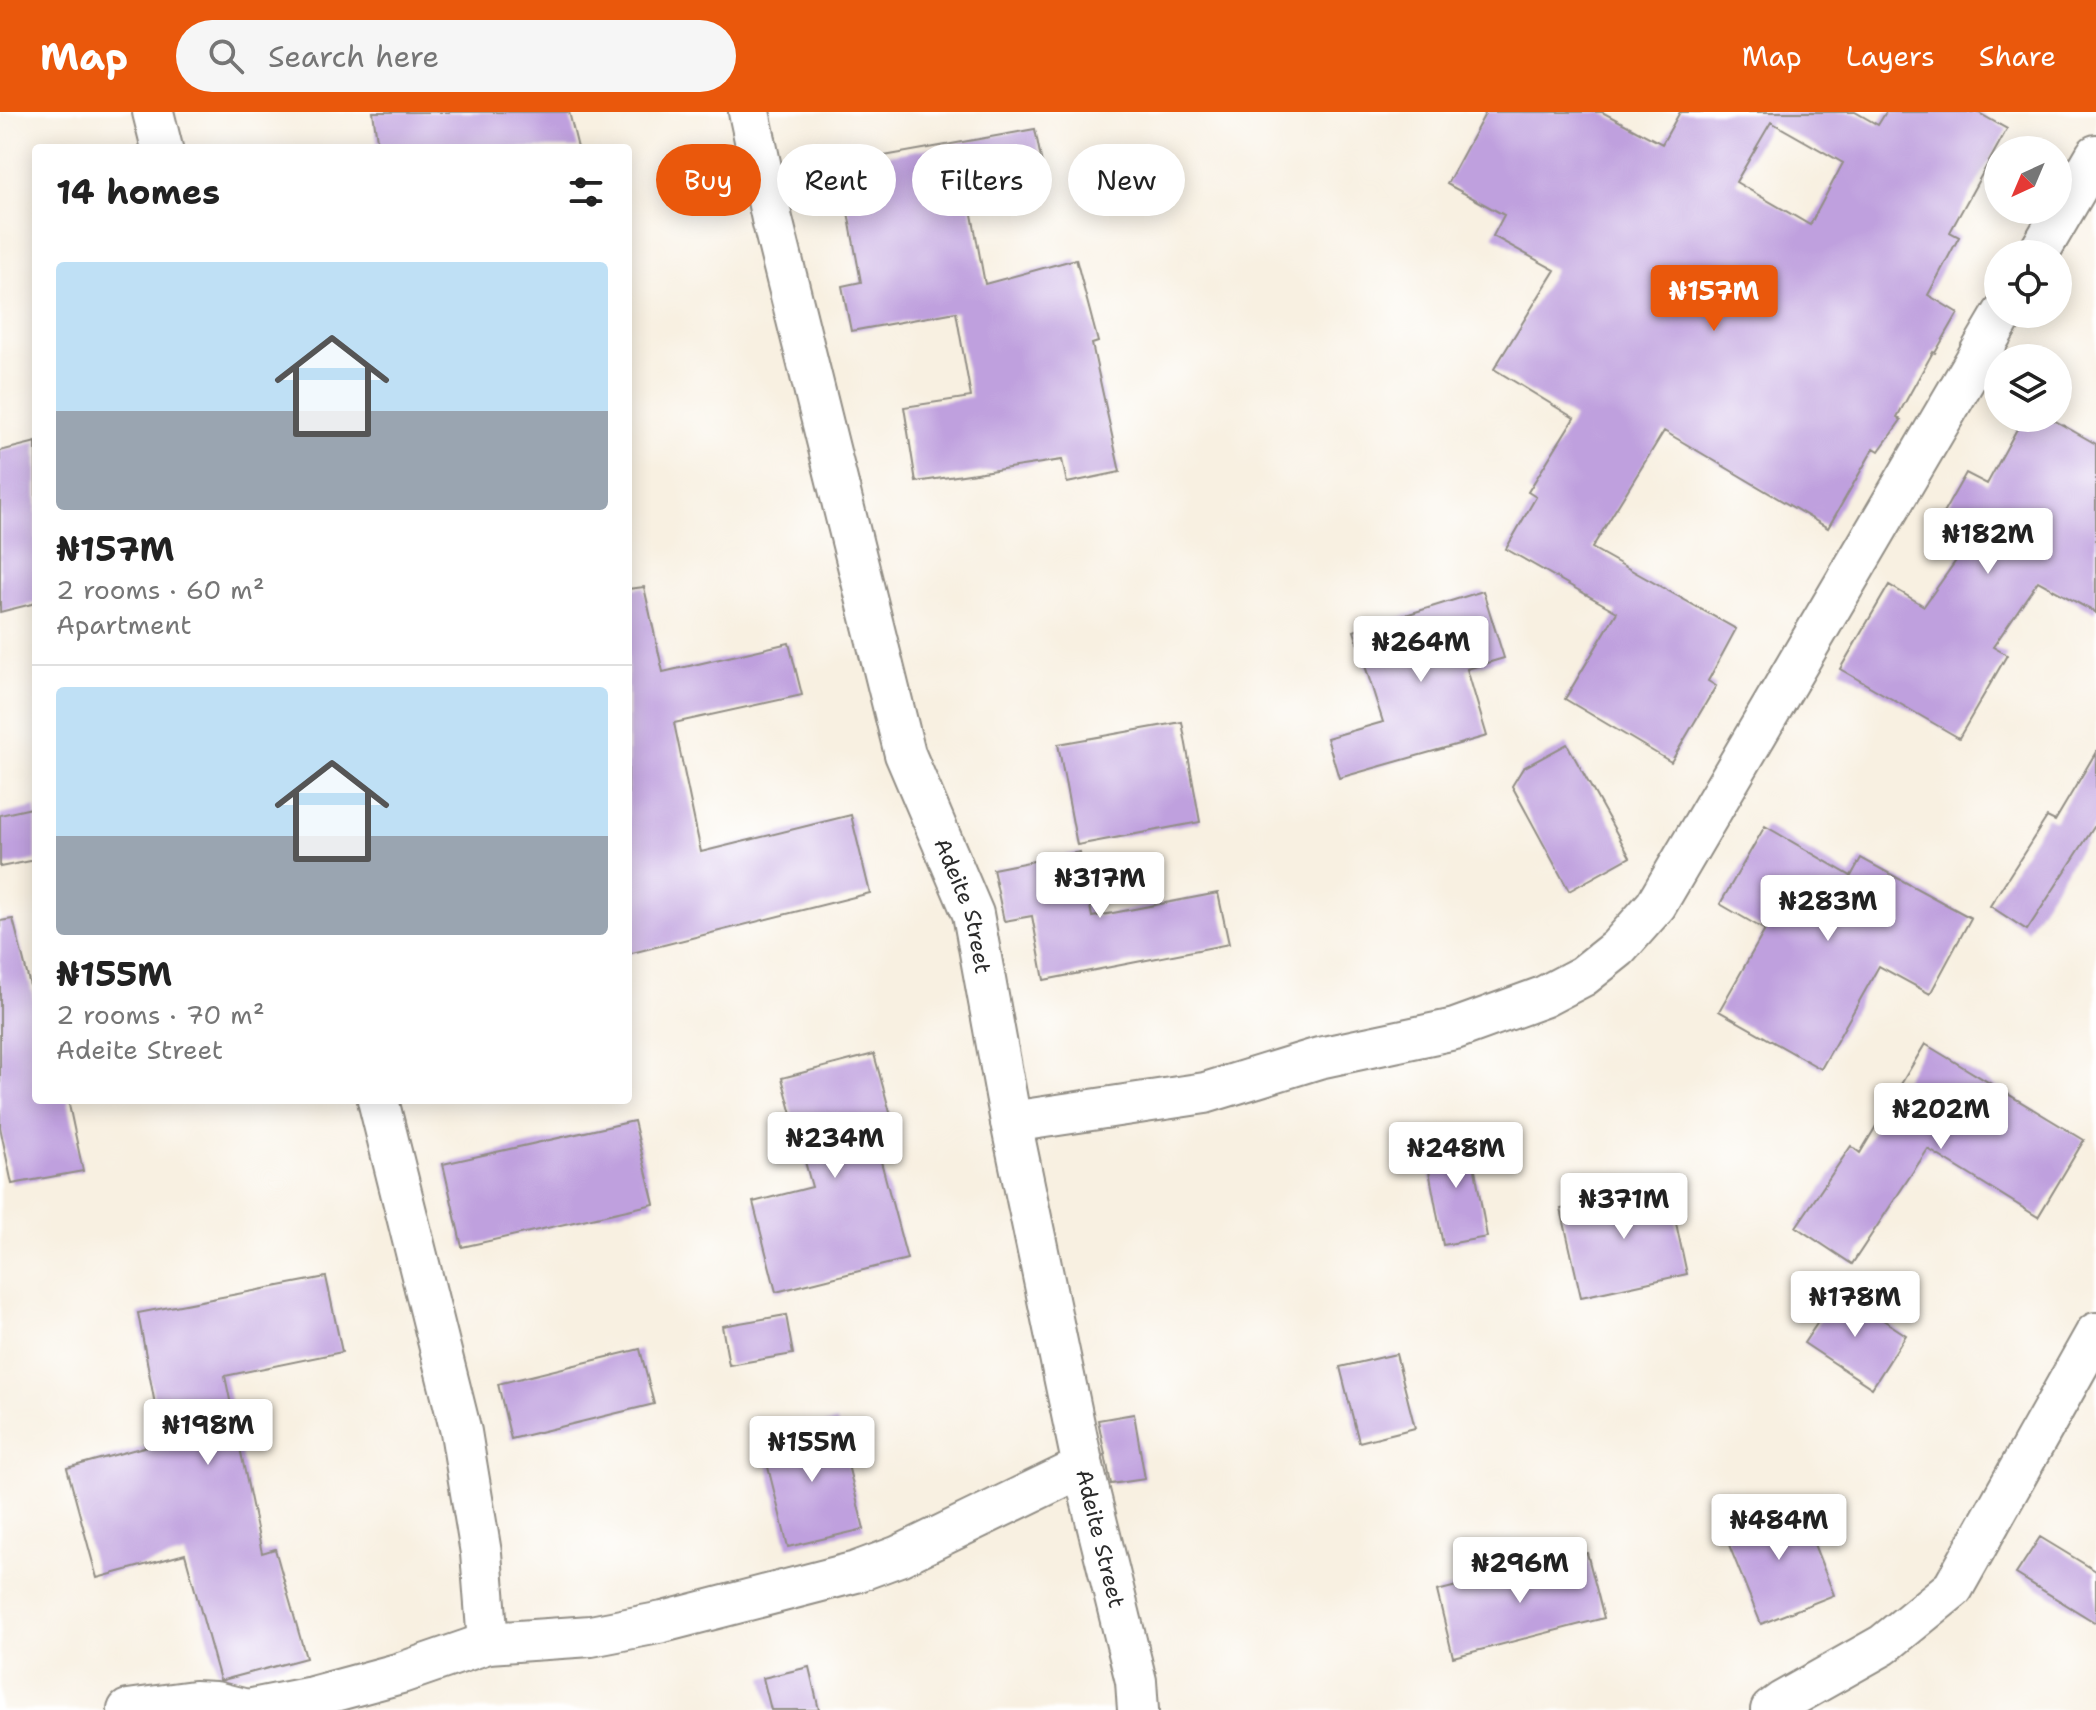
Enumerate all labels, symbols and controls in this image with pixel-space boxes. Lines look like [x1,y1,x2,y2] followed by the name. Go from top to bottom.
[176,20,736,92] search box
[40,31,128,82] text: Map
[204,34,248,78] icon: search
[268,36,439,77] text: Search here
[1742,37,1802,75] text: Map
[1846,37,1935,75] text: Layers
[1979,37,2056,75] text: Share
[1984,136,2072,224] north arrow
[1984,136,2072,432] map controls
[656,144,761,216] chip: Buy
[777,144,896,216] chip: Rent
[912,144,1052,216] chip: Filters
[1068,144,1185,216] chip: New
[56,169,220,215] text: 14 homes
[564,170,608,214] icon: filters
[1984,240,2072,328] button: locate
[1658,265,1770,333] pin: ₦157M
[1669,273,1759,308] text: ₦157M
[260,314,404,458] icon: home
[1984,344,2072,432] button: layers
[1932,508,2044,576] pin: ₦182M
[1942,516,2034,551] text: ₦182M
[56,526,174,572] text: ₦157M
[56,572,265,607] text: 2 rooms · 60 m²
[56,607,192,642] text: Apartment
[1365,616,1477,684] pin: ₦264M
[1372,624,1470,659] text: ₦264M
[260,739,404,883] icon: home
[927,834,998,976] street label: Adeite Street
[1044,852,1156,920] pin: ₦317M
[1054,860,1146,895] text: ₦317M
[1772,875,1884,943] pin: ₦283M
[1779,883,1877,918] text: ₦283M
[56,951,172,997] text: ₦155M
[56,997,265,1032] text: 2 rooms · 70 m²
[56,1032,223,1067] text: Adeite Street
[1885,1083,1997,1151] pin: ₦202M
[1892,1091,1990,1126] text: ₦202M
[779,1112,891,1180] pin: ₦234M
[786,1120,884,1155] text: ₦234M
[1400,1122,1512,1190] pin: ₦248M
[1407,1130,1505,1165] text: ₦248M
[1568,1173,1680,1241] pin: ₦371M
[1579,1181,1669,1216] text: ₦371M
[1799,1271,1911,1339] pin: ₦178M
[1809,1279,1901,1314] text: ₦178M
[152,1399,264,1467] pin: ₦198M
[162,1407,254,1442] text: ₦198M
[756,1416,868,1484] pin: ₦155M
[768,1424,856,1459] text: ₦155M
[1069,1466,1131,1611] street label: Adeite Street
[1723,1494,1835,1562] pin: ₦484M
[1729,1502,1829,1537] text: ₦484M
[1464,1537,1576,1605] pin: ₦296M
[1471,1545,1569,1580] text: ₦296M

